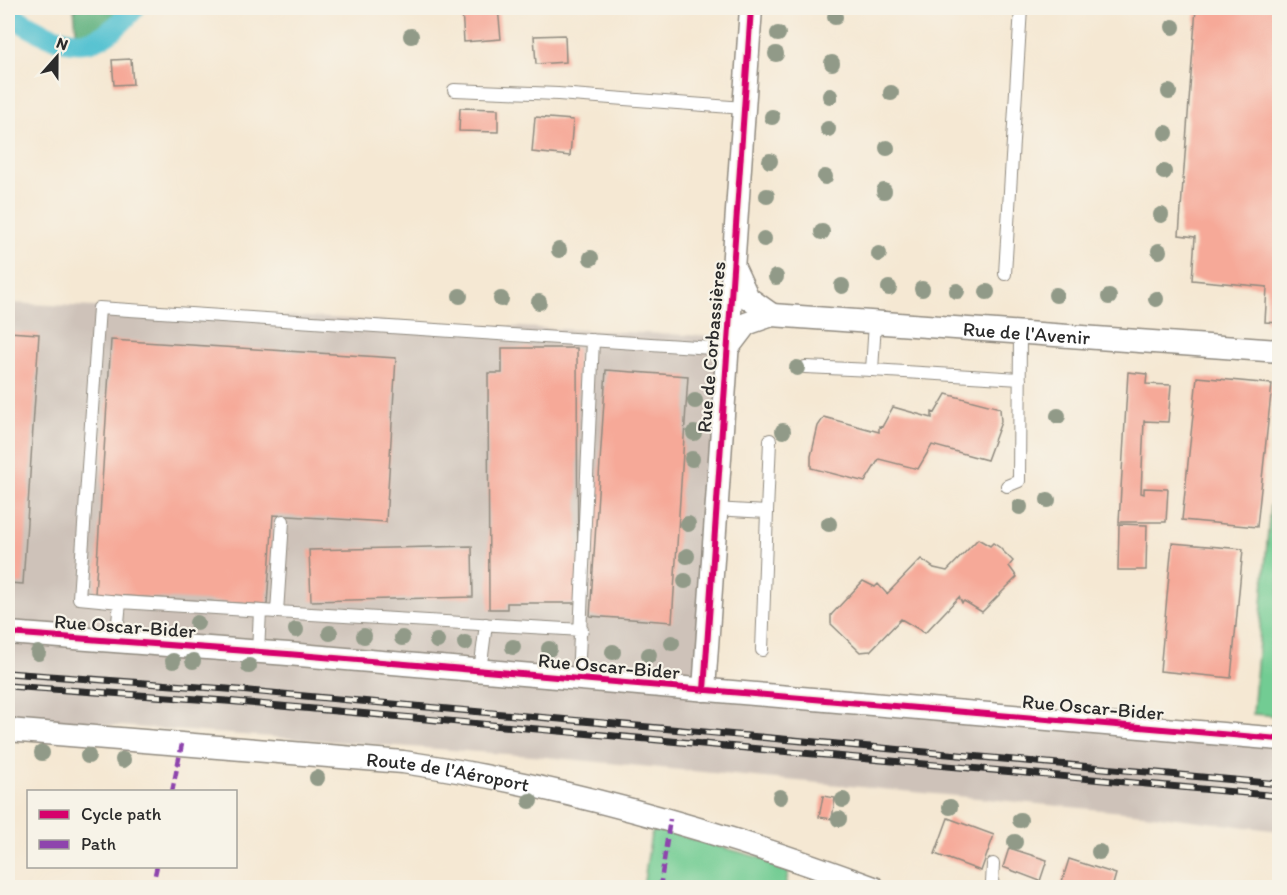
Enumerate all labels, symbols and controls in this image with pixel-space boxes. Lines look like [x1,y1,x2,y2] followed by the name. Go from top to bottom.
[27,27,87,87] north arrow
[54,33,71,54] text: N
[692,260,730,434] street label: Rue de Corbassières
[962,317,1091,350] street label: Rue de l'Avenir
[53,609,197,643] street label: Rue Oscar-Bider
[537,648,681,684] street label: Rue Oscar-Bider
[1021,689,1165,725] street label: Rue Oscar-Bider
[365,747,532,797] street label: Route de l'Aéroport
[27,790,237,868] legend
[81,803,162,825] text: Cycle path
[81,833,116,855] text: Path

